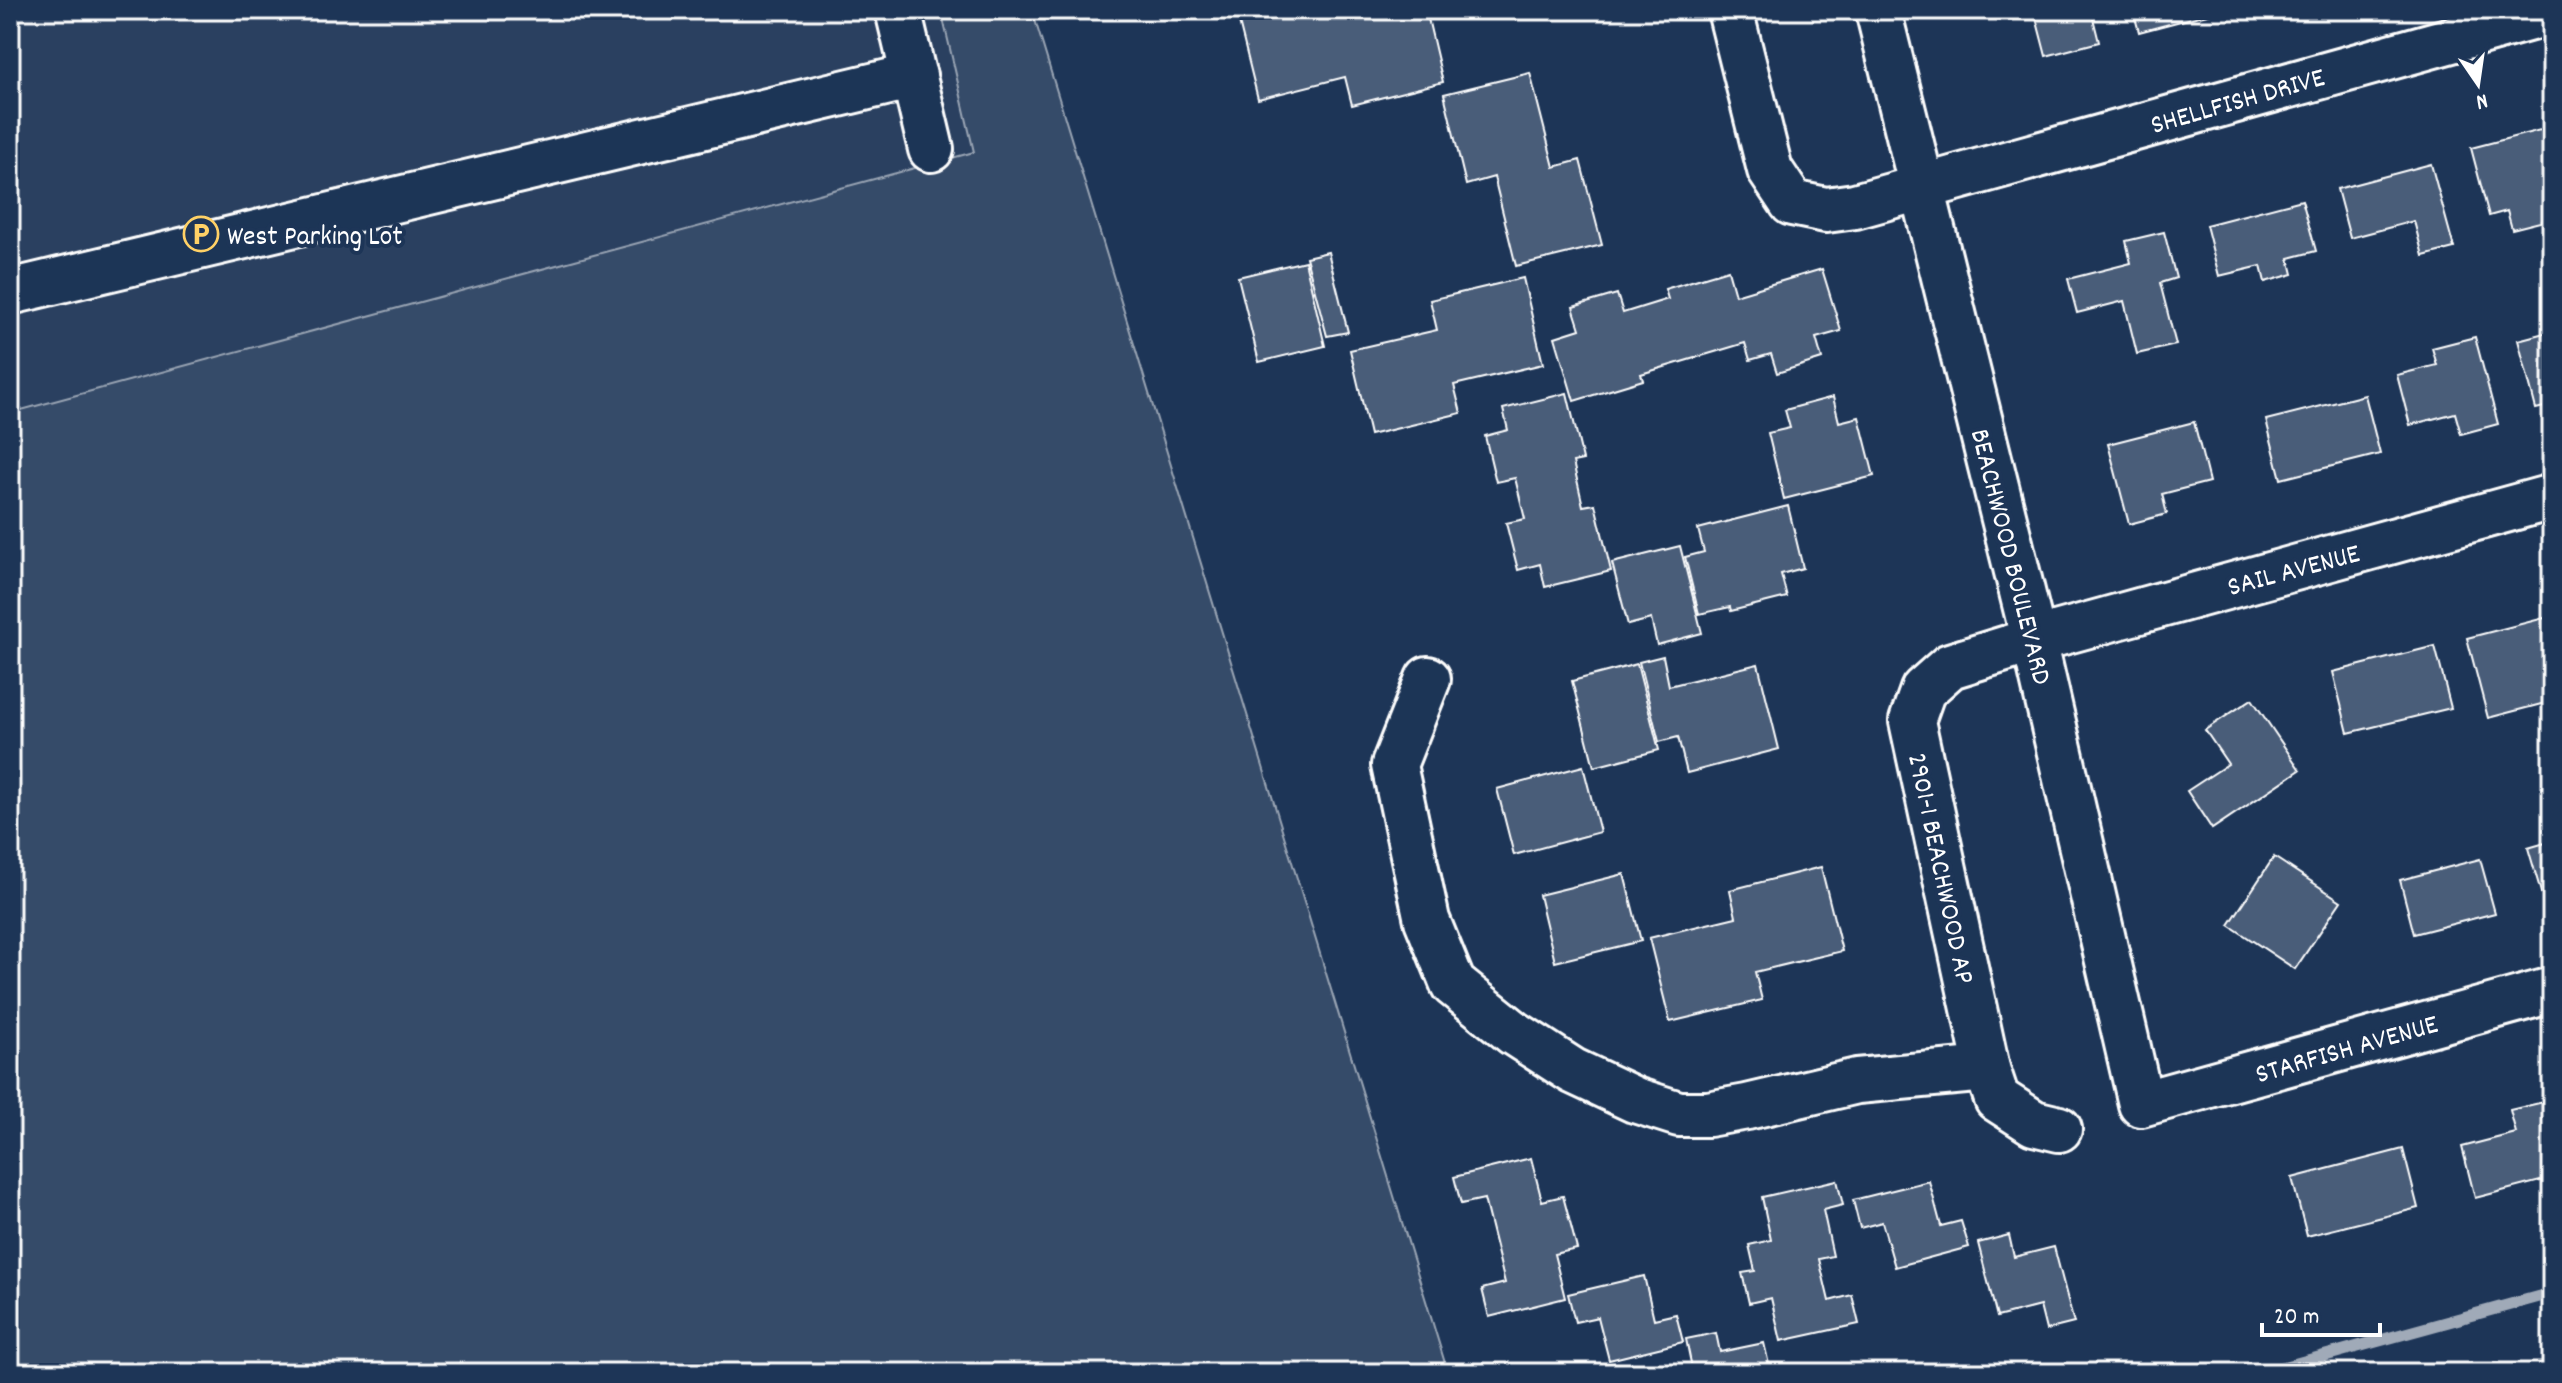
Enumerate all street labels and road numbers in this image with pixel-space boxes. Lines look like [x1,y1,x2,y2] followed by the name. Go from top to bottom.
[2147,60,2330,148] street label: SHELLFISH DRIVE
[1957,425,2059,689] street label: BEACHWOOD BOULEVARD
[2224,536,2365,610] street label: SAIL AVENUE
[1894,750,1982,988] street label: 2901-1 BEACHWOOD AP
[2251,1007,2444,1097] street label: STARFISH AVENUE

